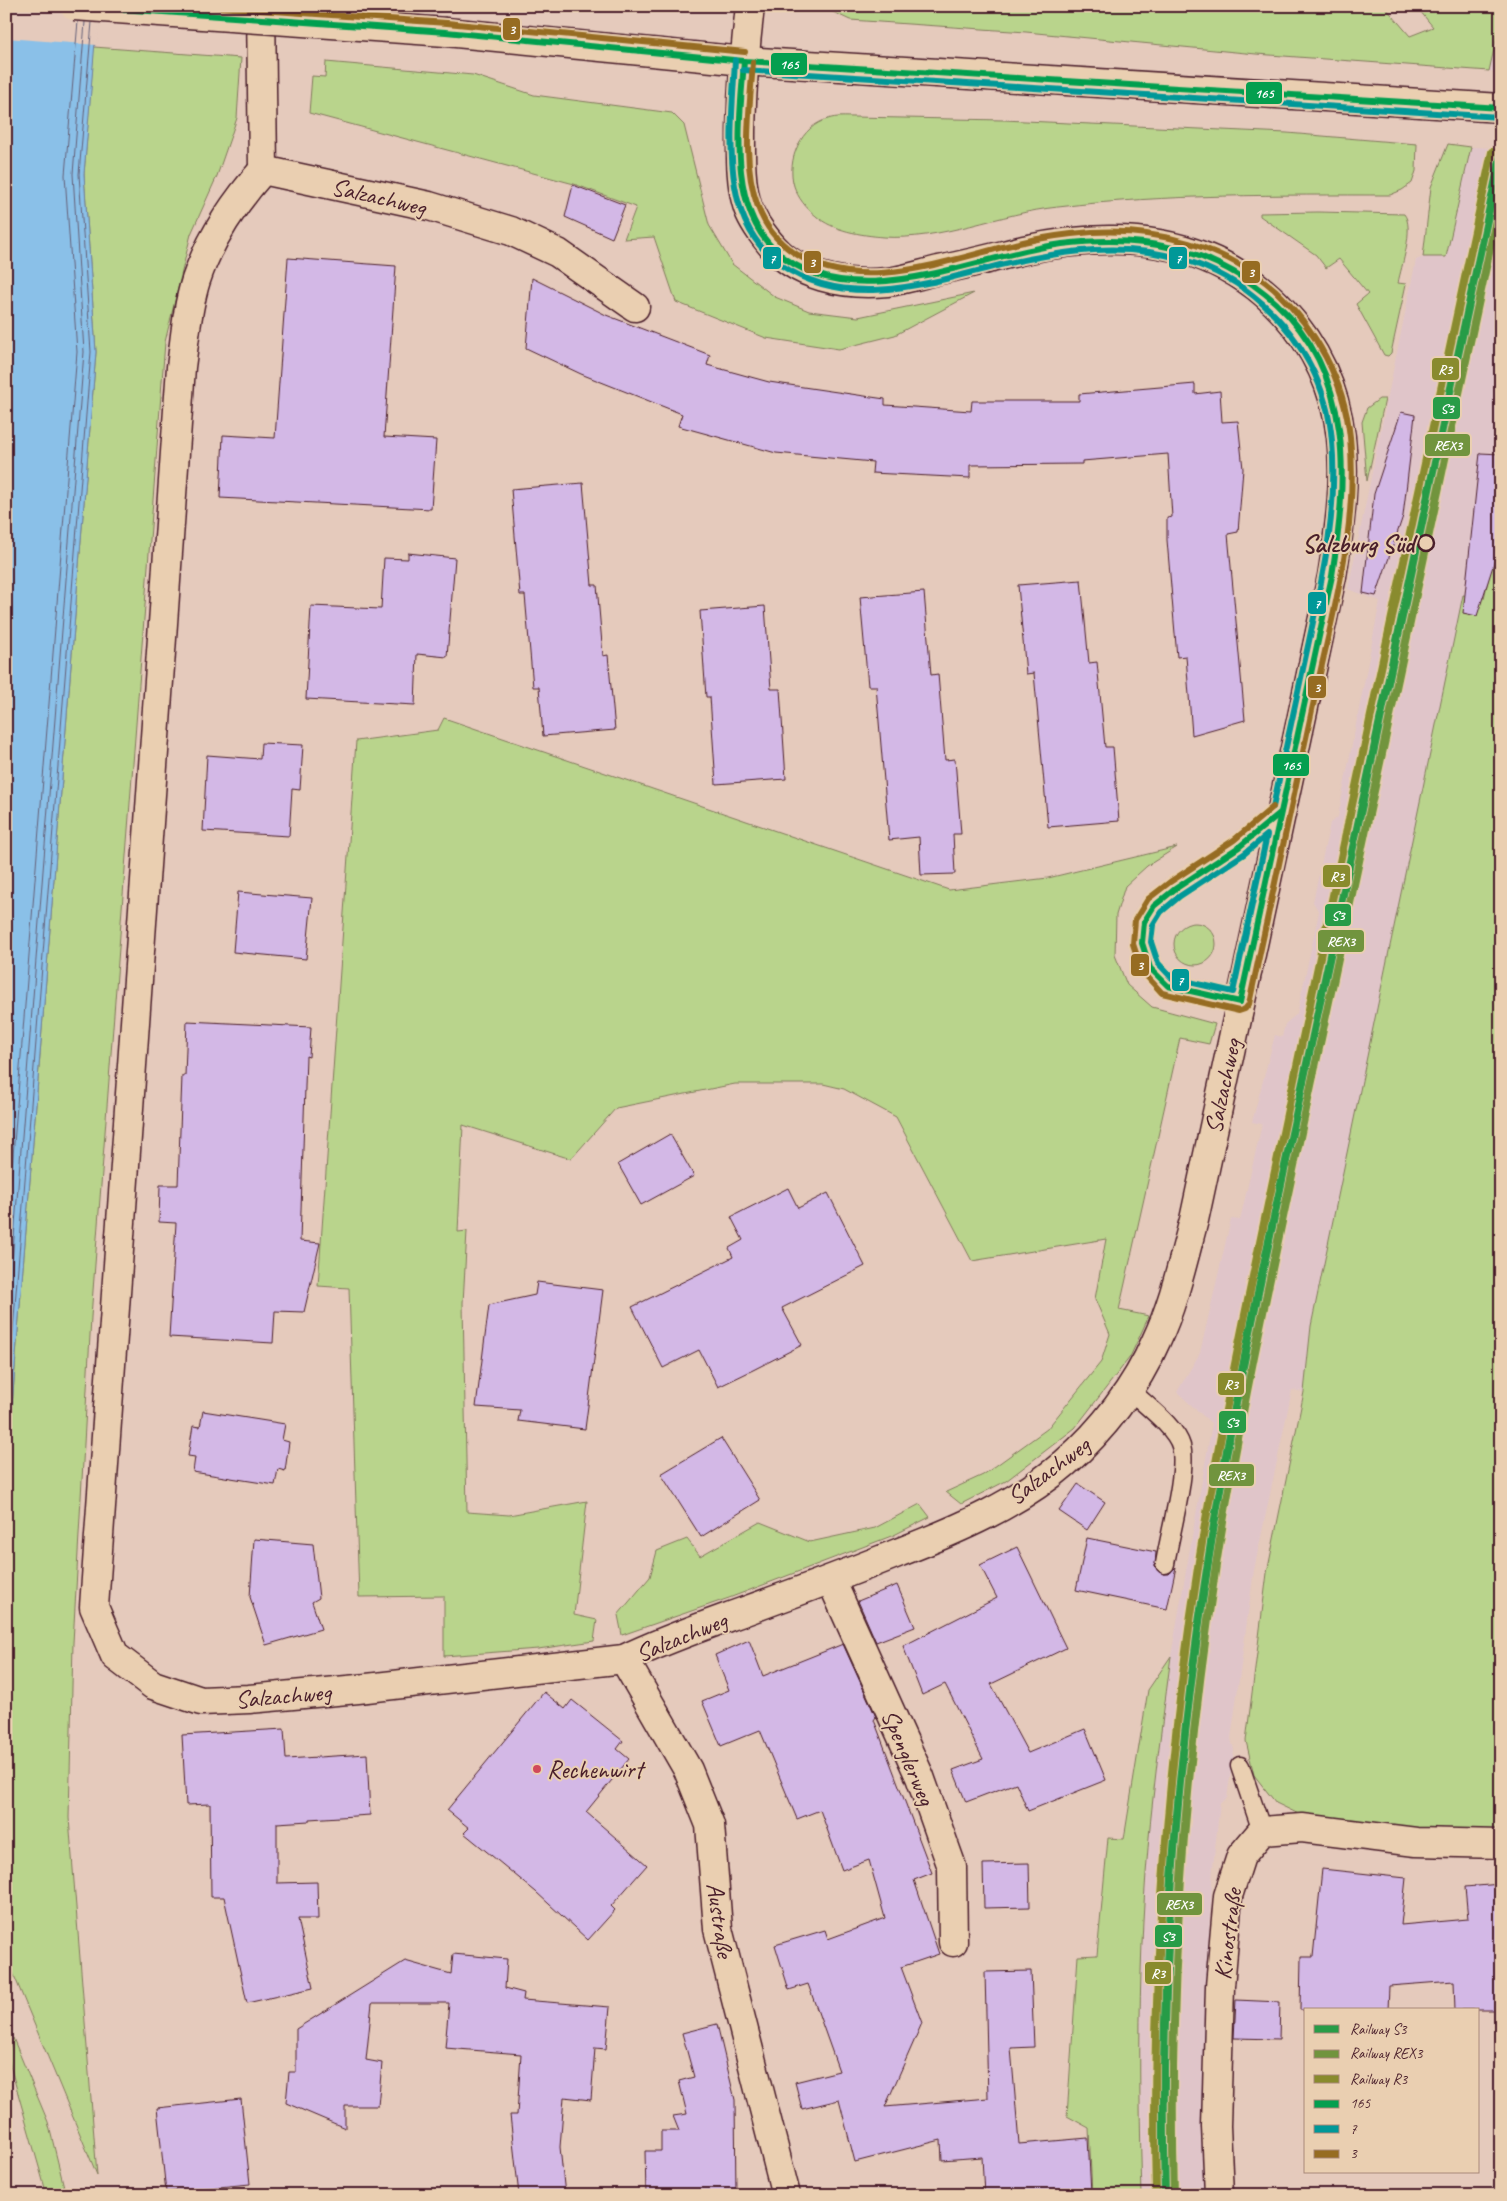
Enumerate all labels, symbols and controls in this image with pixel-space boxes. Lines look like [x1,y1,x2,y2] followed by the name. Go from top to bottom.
[502,17,521,41] line badge: 3
[509,21,517,38] text: 3
[770,52,808,76] line badge: 165
[780,56,800,73] text: 165
[1245,81,1283,105] line badge: 165
[1255,85,1275,102] text: 165
[328,171,431,224] street label: Salzachweg
[762,246,782,270] line badge: 7
[1168,246,1188,270] line badge: 7
[769,250,777,267] text: 7
[803,250,822,274] line badge: 3
[1175,250,1183,267] text: 7
[809,254,817,271] text: 3
[1241,260,1261,284] line badge: 3
[1248,264,1256,281] text: 3
[1431,357,1460,381] line badge: R3
[1438,361,1454,378] text: R3
[1432,396,1461,420] line badge: S3
[1440,400,1455,417] text: S3
[1424,433,1471,457] line badge: REX3
[1434,437,1464,454] text: REX3
[1302,528,1418,560] place label: Salzburg Süd
[1417,534,1435,552] marker: Salzburg Süd
[1307,591,1327,615] line badge: 7
[1314,595,1322,612] text: 7
[1307,675,1327,699] line badge: 3
[1314,679,1322,696] text: 3
[1272,753,1310,777] line badge: 165
[1282,757,1302,774] text: 165
[1322,864,1351,888] line badge: R3
[1330,868,1346,885] text: R3
[1324,903,1352,927] line badge: S3
[1331,907,1346,924] text: S3
[1317,929,1365,953] line badge: REX3
[1327,933,1357,950] text: REX3
[1130,953,1150,977] line badge: 3
[1137,957,1145,974] text: 3
[1171,968,1190,992] line badge: 7
[1177,972,1185,989] text: 7
[1197,1034,1249,1136] street label: Salzachweg
[1217,1372,1245,1396] line badge: R3
[1224,1376,1240,1393] text: R3
[1218,1410,1247,1434] line badge: S3
[1225,1414,1240,1431] text: S3
[1001,1428,1098,1512] street label: Salzachweg
[1208,1463,1255,1487] line badge: REX3
[1217,1467,1247,1484] text: REX3
[631,1603,734,1670] street label: Salzachweg
[234,1676,334,1716] street label: Salzachweg
[874,1705,943,1811] street label: Spenglerweg
[547,1754,647,1786] place label: Rechenwirt
[531,1763,543,1775] marker: Rechenwirt
[699,1881,741,1962] street label: Austraße
[1207,1885,1250,1982] street label: Kinostraße
[1156,1892,1203,1916] line badge: REX3
[1165,1896,1195,1913] text: REX3
[1154,1924,1183,1948] line badge: S3
[1161,1928,1176,1945] text: S3
[1144,1961,1172,1985] line badge: R3
[1151,1965,1167,1982] text: R3
[1304,2008,1480,2174] legend
[1350,2020,1408,2039] text: Railway S3
[1350,2044,1424,2063] text: Railway REX3
[1350,2070,1409,2089] text: Railway R3
[1350,2094,1372,2113] text: 165
[1350,2120,1358,2139] text: 7
[1350,2144,1358,2163] text: 3

